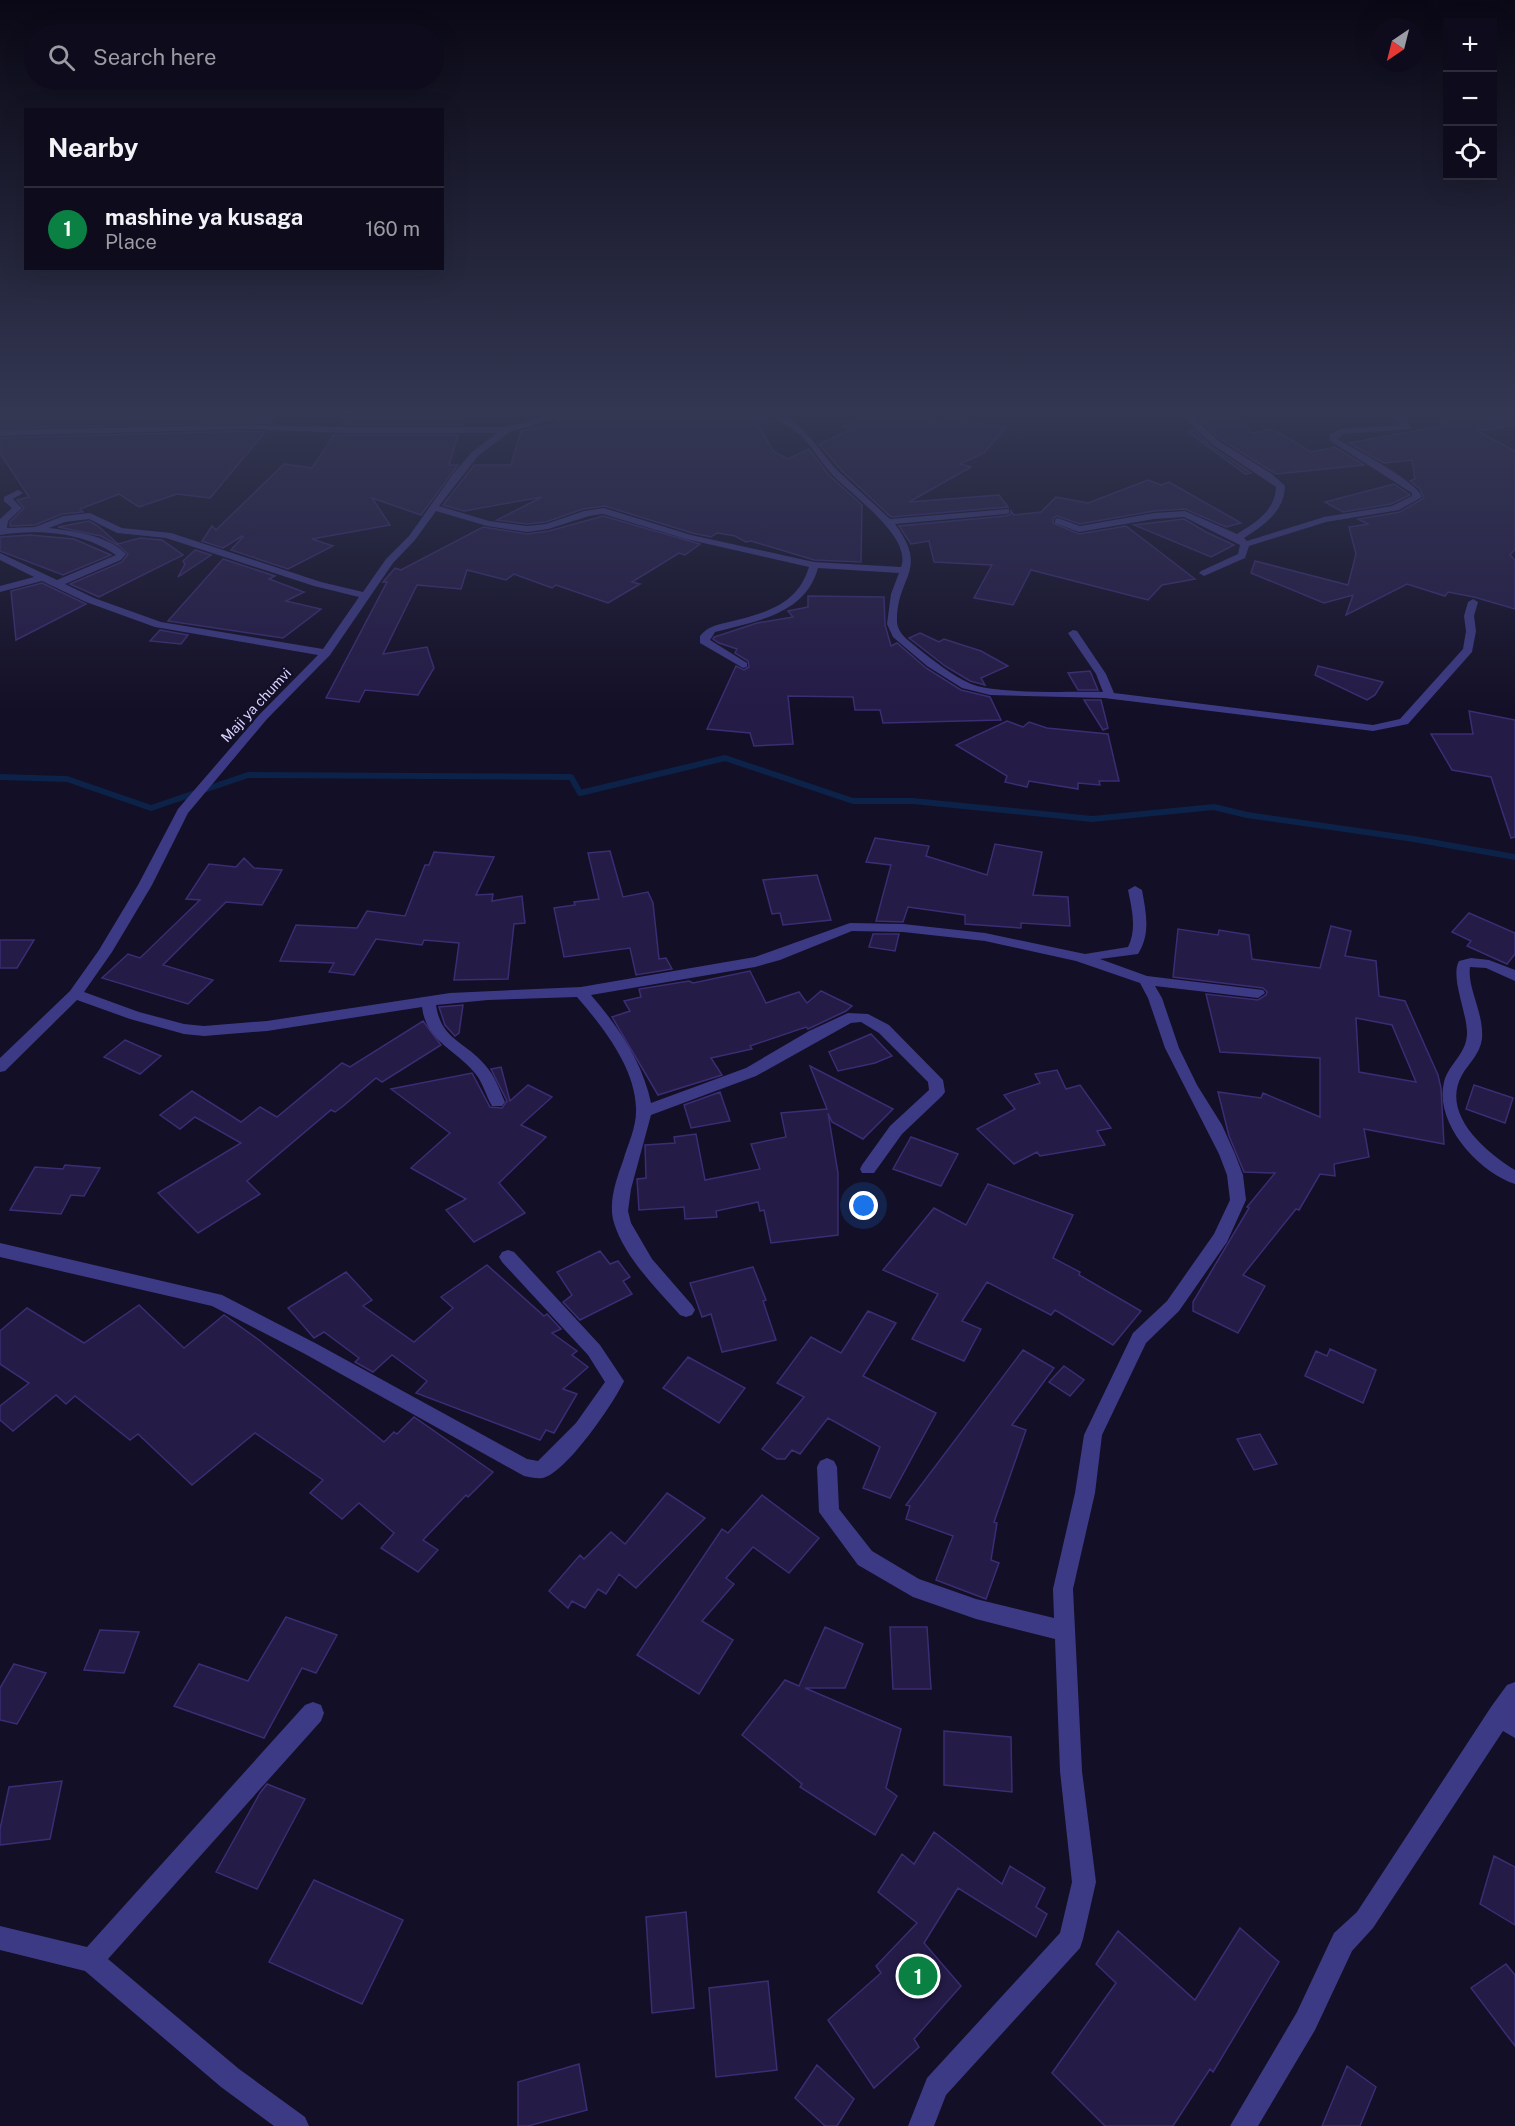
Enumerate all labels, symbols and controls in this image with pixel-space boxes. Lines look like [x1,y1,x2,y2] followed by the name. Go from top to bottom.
[1371,18,1425,72] north arrow
[1443,18,1497,180] map controls
[1443,18,1497,72] button: +
[24,24,444,90] search box
[45,41,78,74] icon: search
[93,44,217,70] text: Search here
[1443,72,1497,126] button: −
[1443,126,1497,180] button: locate
[48,132,138,163] text: Nearby
[105,204,303,230] text: mashine ya kusaga
[63,217,72,241] text: 1
[365,217,420,241] text: 160 m
[105,230,157,254] text: Place
[218,665,294,745] street label: Maji ya chumvi
[849,1191,878,1220] your location
[898,1954,938,1998] pin: 1

